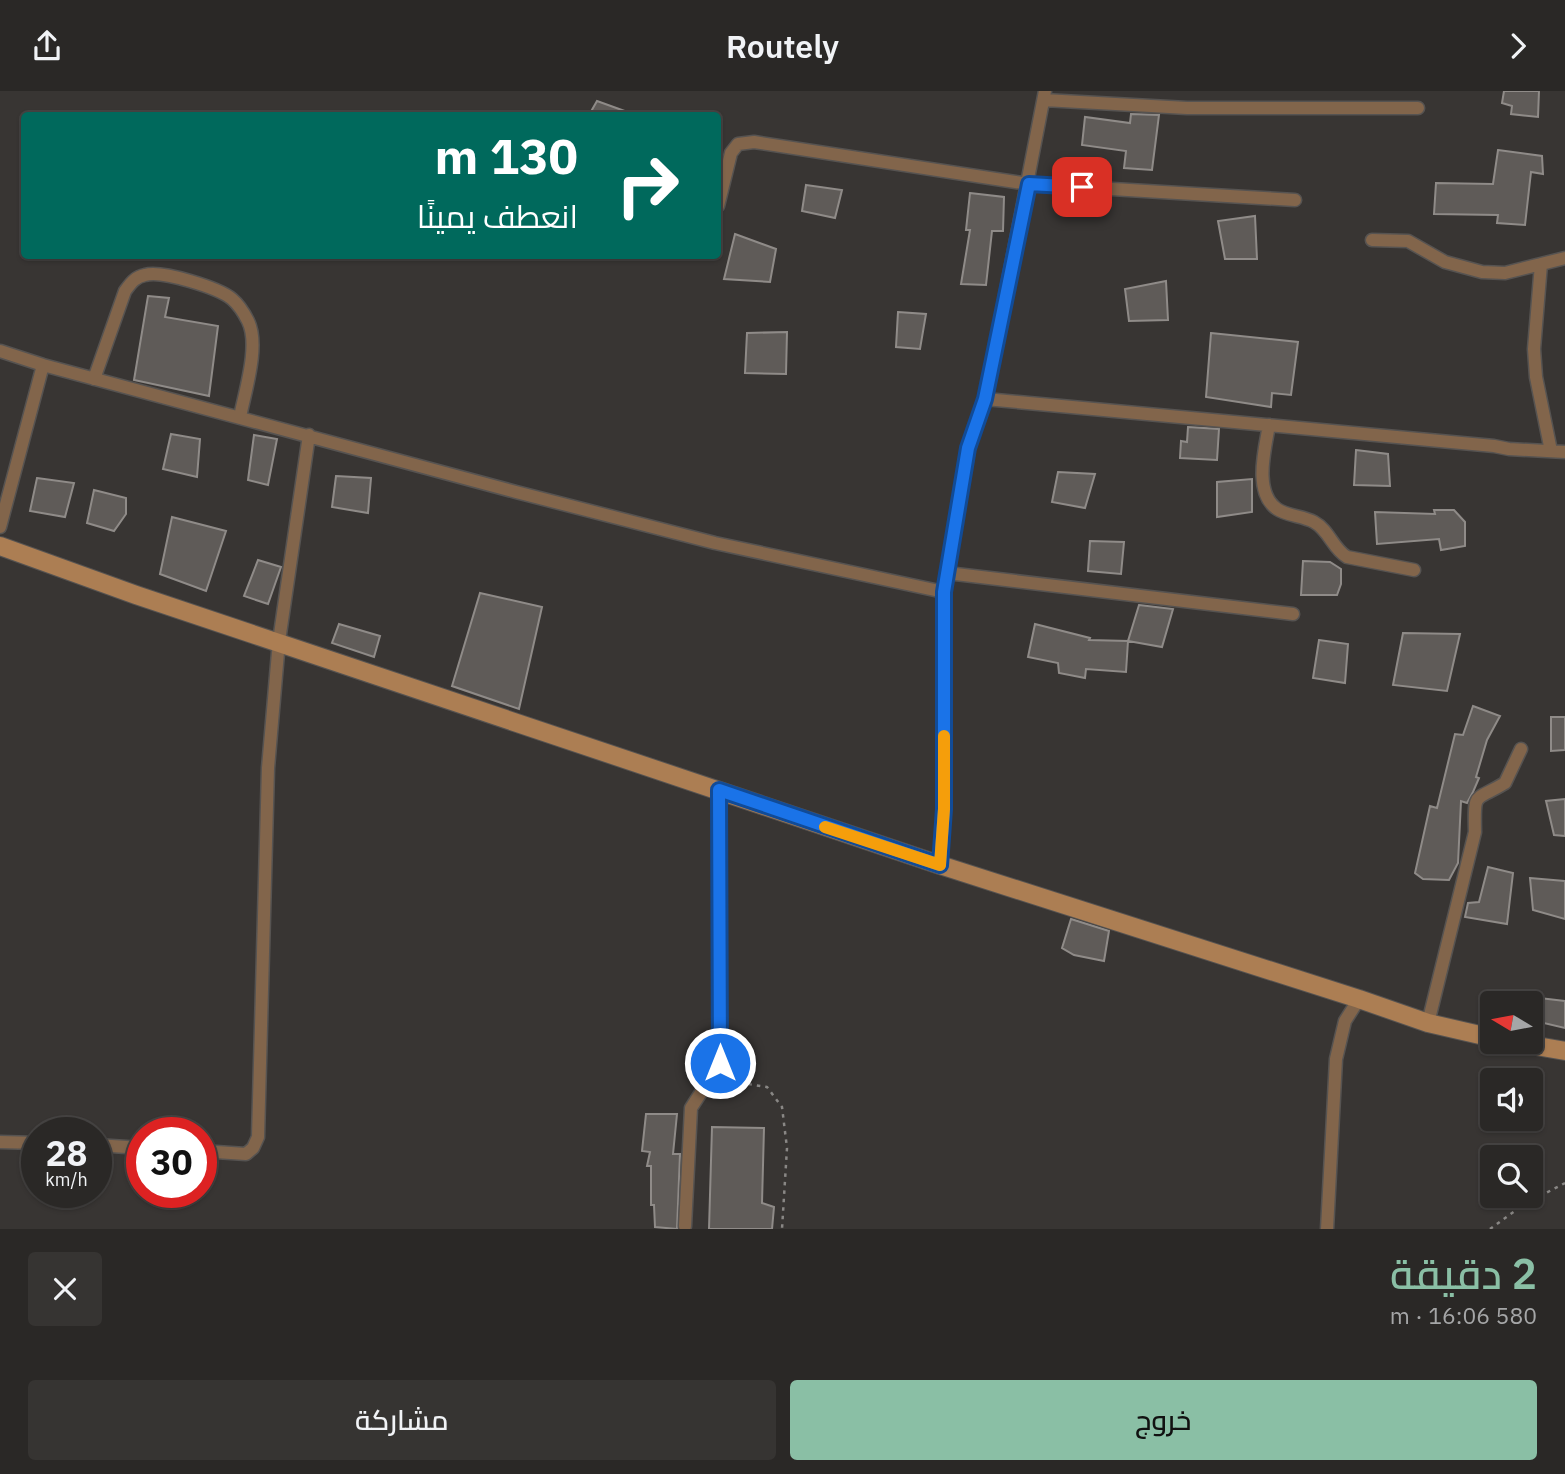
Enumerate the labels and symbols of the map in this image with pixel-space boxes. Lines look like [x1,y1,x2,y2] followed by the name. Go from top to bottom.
[1052,157,1112,217] pin
[1480,991,1544,1053] north arrow
[683,1026,757,1100] position arrow
[126,1117,217,1208] speed limit sign: 30

